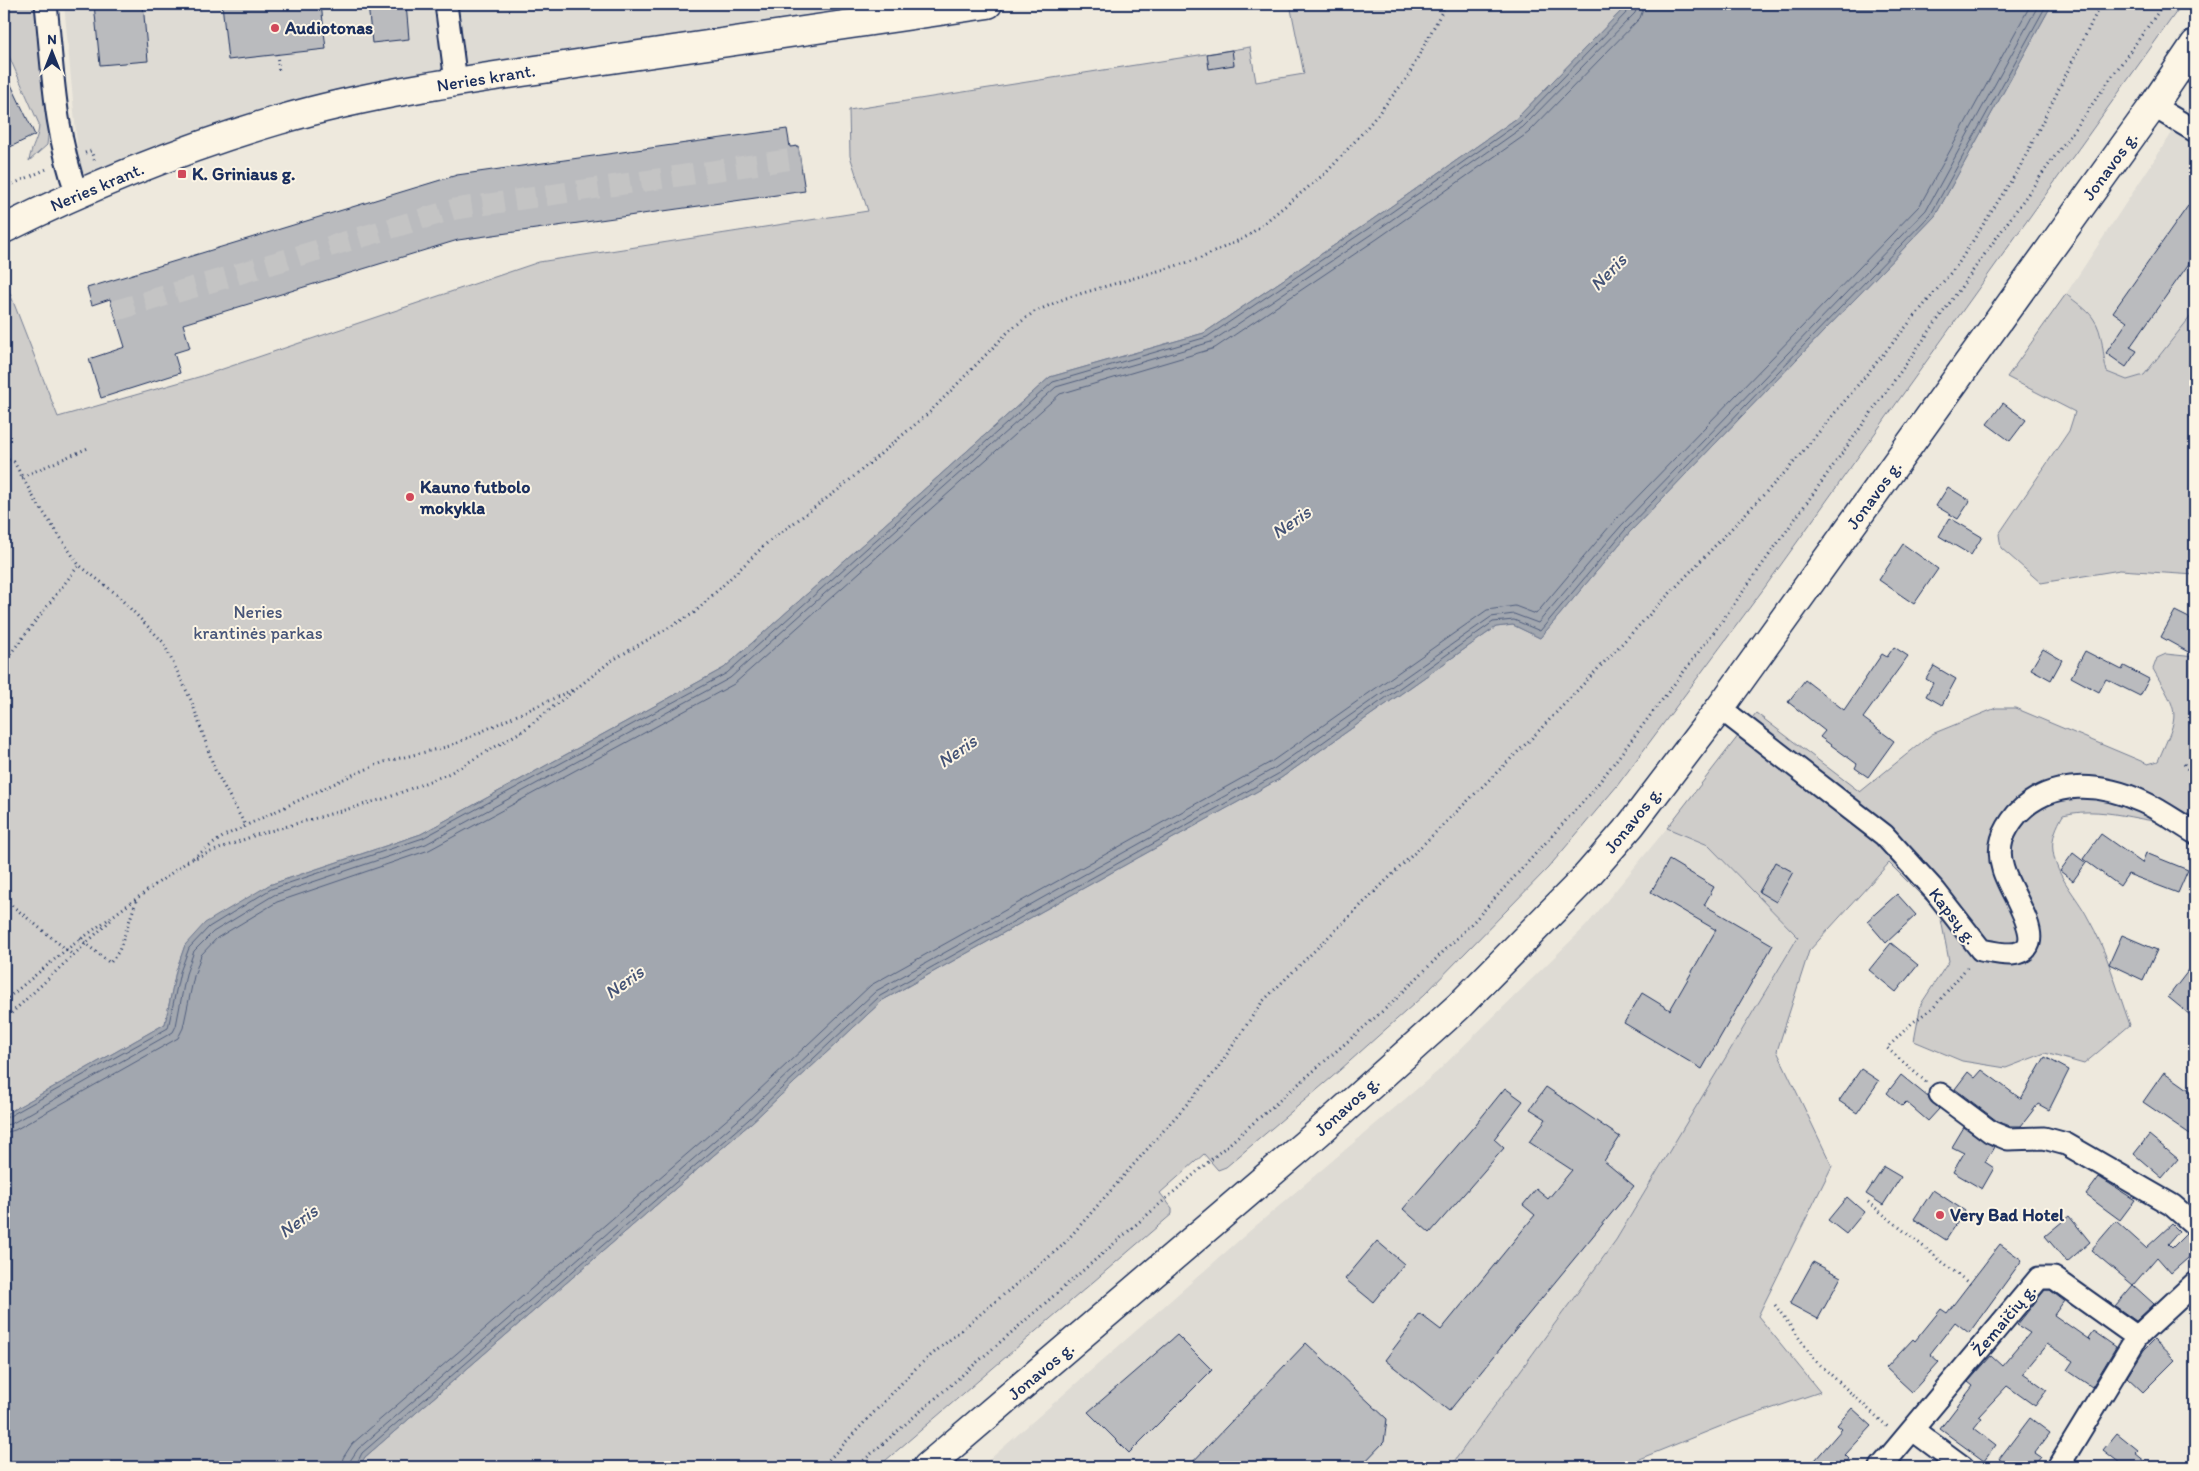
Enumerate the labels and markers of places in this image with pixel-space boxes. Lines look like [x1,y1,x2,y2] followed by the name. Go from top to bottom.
[284,17,373,39] place label: Audiotonas
[269,22,281,34] marker: Audiotonas
[192,163,295,185] place label: K. Griniaus g.
[176,168,188,180] marker: K. Griniaus g.
[419,476,530,519] place label: Kauno futbolo mokykla
[404,491,416,503] marker: Kauno futbolo mokykla
[1950,1204,2065,1226] place label: Very Bad Hotel
[1934,1209,1946,1221] marker: Very Bad Hotel

